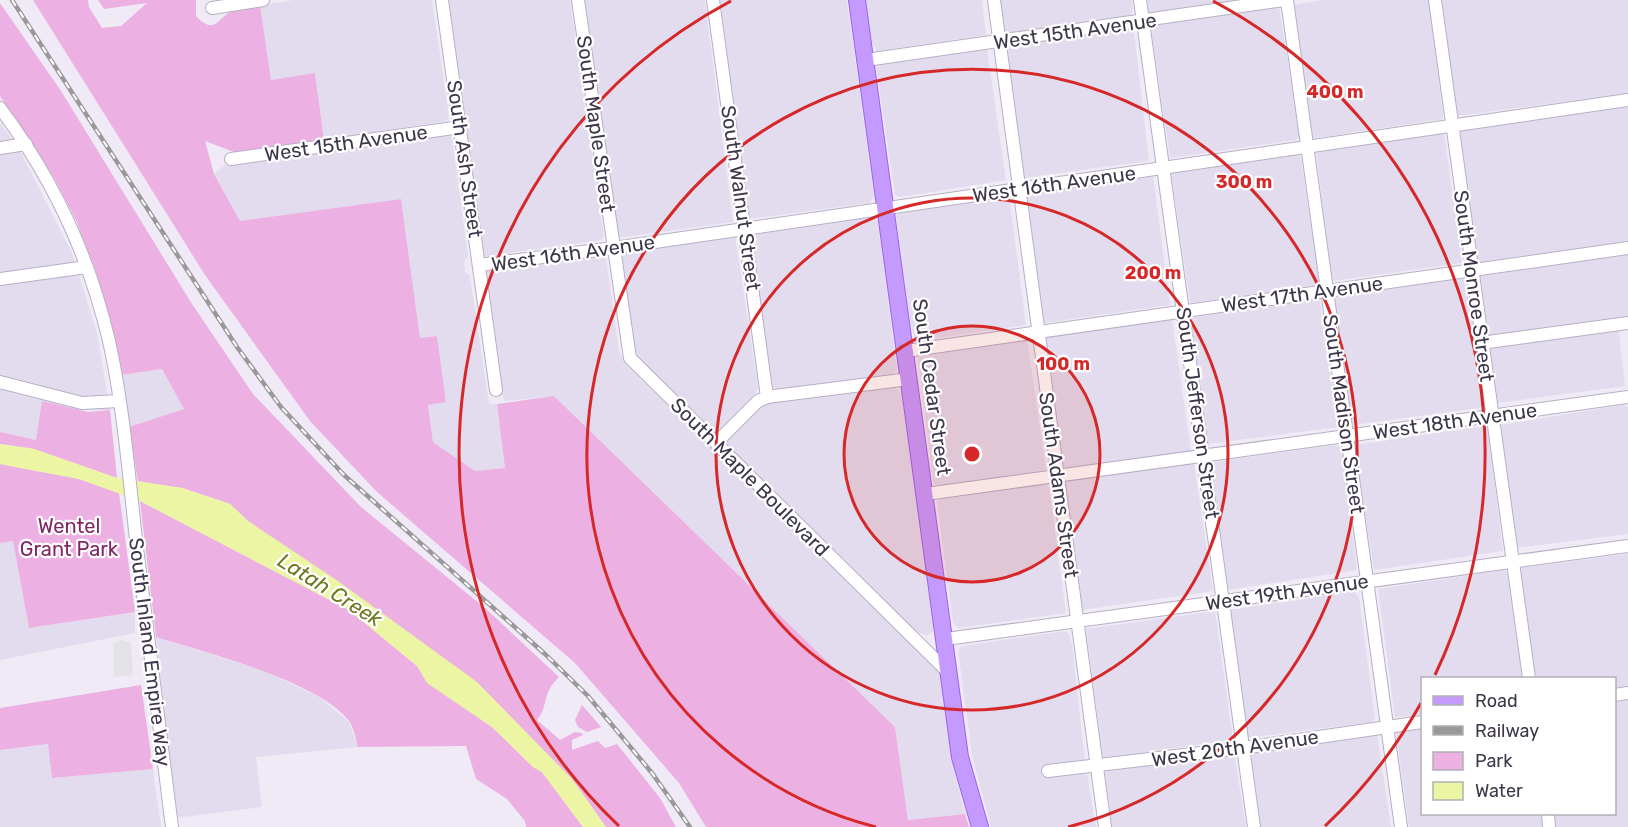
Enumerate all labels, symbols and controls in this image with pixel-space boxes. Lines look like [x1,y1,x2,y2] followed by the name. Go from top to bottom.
[992,8,1158,54] street label: West 15th Avenue
[572,34,620,214] street label: South Maple Street
[442,79,488,239] street label: South Ash Street
[1306,81,1364,103] text: 400 m
[716,104,766,292] street label: South Walnut Street
[263,120,429,166] street label: West 15th Avenue
[971,161,1137,207] street label: West 16th Avenue
[1216,171,1272,193] text: 300 m
[1449,189,1499,383] street label: South Monroe Street
[490,230,656,276] street label: West 16th Avenue
[1125,262,1181,284] text: 200 m
[1220,271,1384,317] street label: West 17th Avenue
[908,297,956,477] street label: South Cedar Street
[1171,306,1225,521] street label: South Jefferson Street
[1318,313,1370,515] street label: South Madison Street
[1036,353,1090,375] text: 100 m
[1034,391,1084,580] street label: South Adams Street
[666,393,834,561] street label: South Maple Boulevard
[1371,398,1539,444] street label: West 18th Avenue
[962,444,982,464] centre of rings
[20,514,119,561] park label: Wentel Grant Park
[124,536,176,768] street label: South Inland Empire Way
[273,548,388,632] water label: Latah Creek
[1204,569,1370,615] street label: West 19th Avenue
[1421,677,1616,815] legend
[1475,690,1518,712] text: Road
[1475,720,1539,742] text: Railway
[1150,724,1320,772] street label: West 20th Avenue
[1475,750,1513,772] text: Park
[1475,780,1523,802] text: Water

